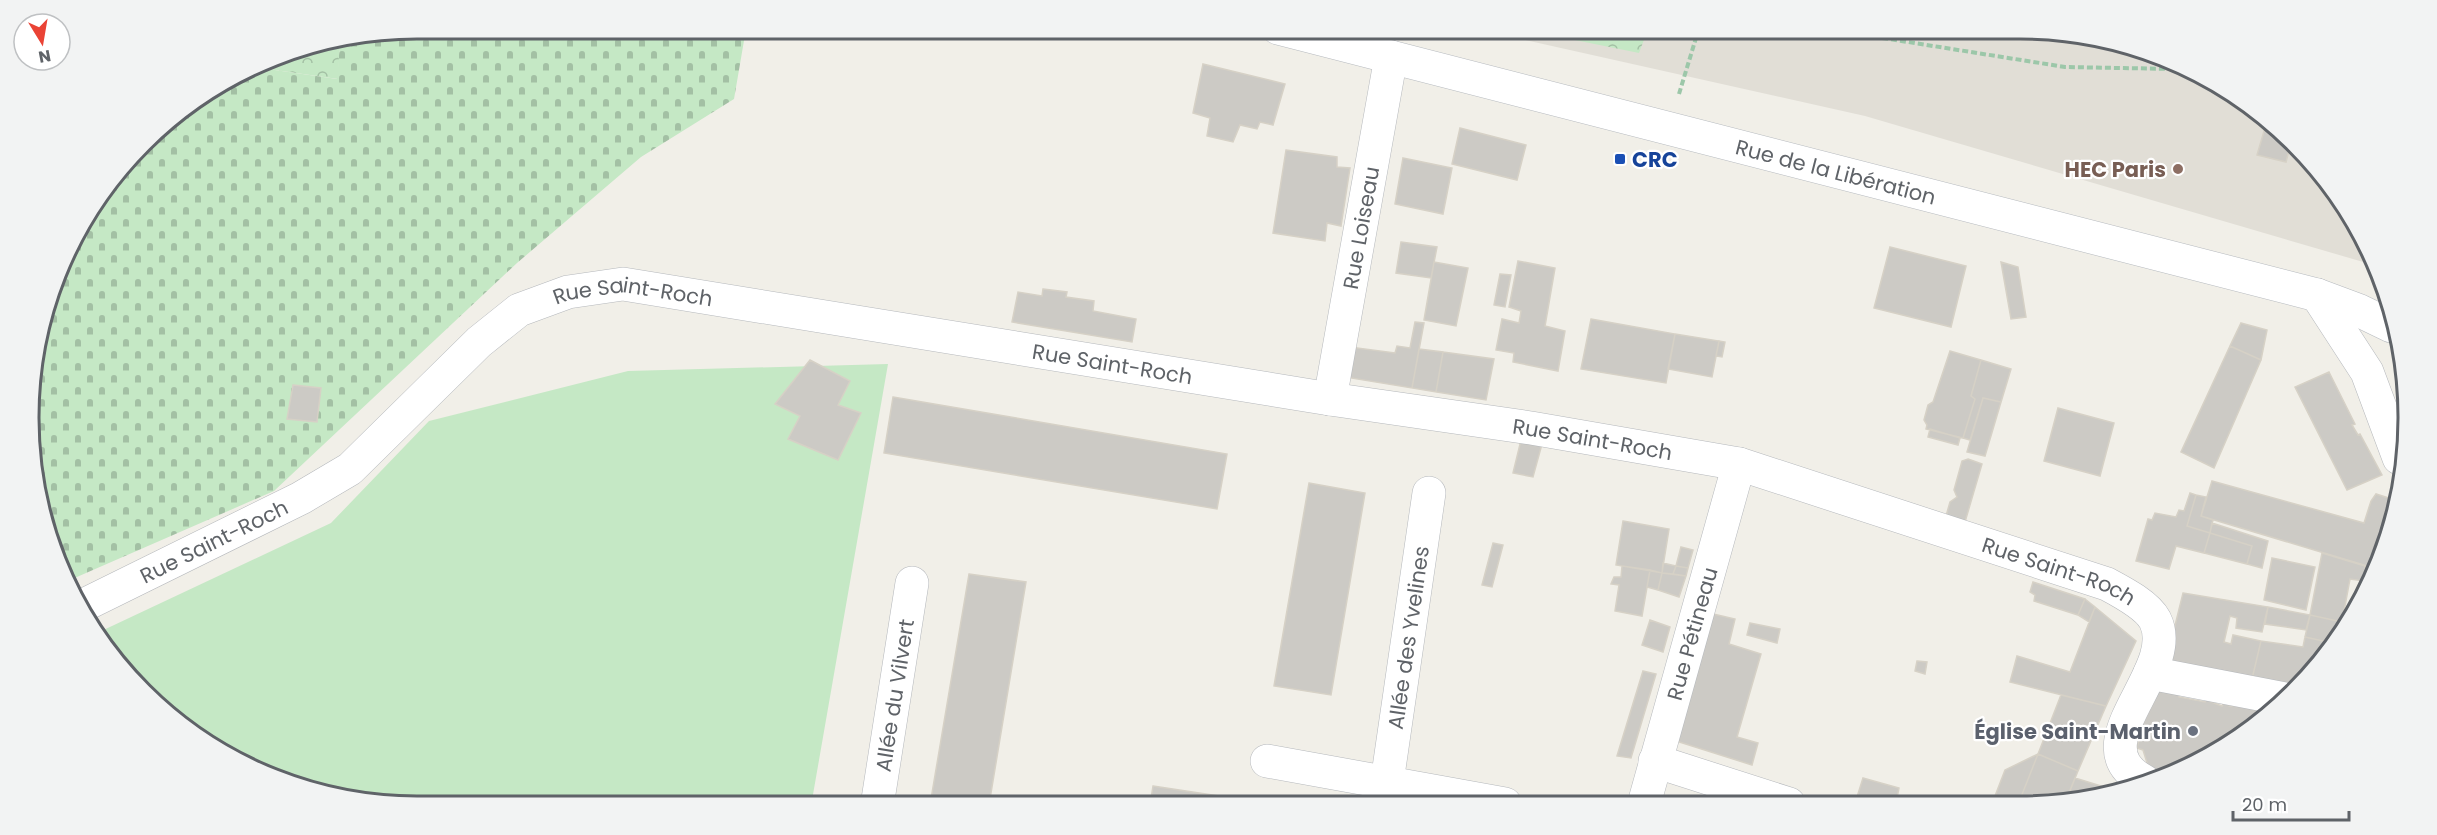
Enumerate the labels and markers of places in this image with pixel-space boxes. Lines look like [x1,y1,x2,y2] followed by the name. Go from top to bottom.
[1632,145,1678,174] place label: CRC
[1613,152,1627,166] marker: CRC
[2065,155,2166,184] place label: HEC Paris
[2171,162,2185,176] marker: HEC Paris
[1974,717,2181,746] place label: Église Saint-Martin
[2186,724,2200,738] marker: Église Saint-Martin

